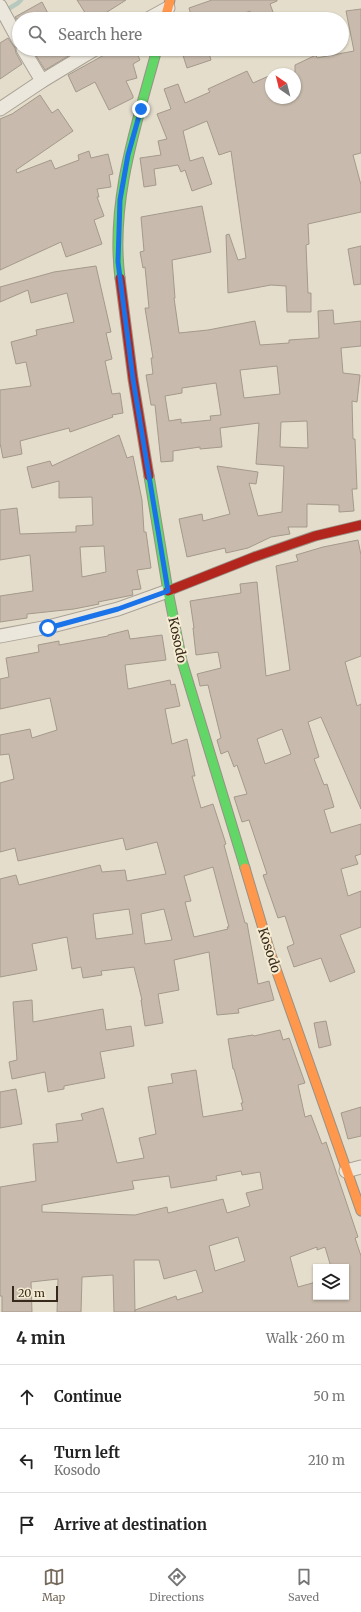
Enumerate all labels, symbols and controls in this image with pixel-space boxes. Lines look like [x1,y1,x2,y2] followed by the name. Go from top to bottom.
[12,12,349,56] search box
[26,23,48,45] icon: search
[58,25,142,44] text: Search here
[265,68,301,104] north arrow
[132,100,150,118] route end
[164,616,191,665] street label: Kosodo
[39,619,57,637] route start
[254,925,285,975] street label: Kosodo
[313,1264,349,1300] map controls
[313,1264,349,1300] button: layers
[12,1284,58,1303] scale bar
[18,1286,45,1300] text: 20 m
[16,1327,65,1349] text: 4 min
[266,1330,345,1347] text: Walk · 260 m
[16,1386,38,1408] icon: ahead
[54,1387,122,1406] text: Continue
[313,1388,345,1405] text: 50 m
[54,1443,120,1462] text: Turn left
[16,1450,38,1472] icon: left
[308,1452,345,1469] text: 210 m
[54,1462,100,1479] text: Kosodo
[16,1514,38,1536] icon: arrive
[54,1515,207,1534] text: Arrive at destination
[42,1566,65,1604] tab: Map
[149,1566,204,1604] tab: Directions
[288,1566,319,1604] tab: Saved

